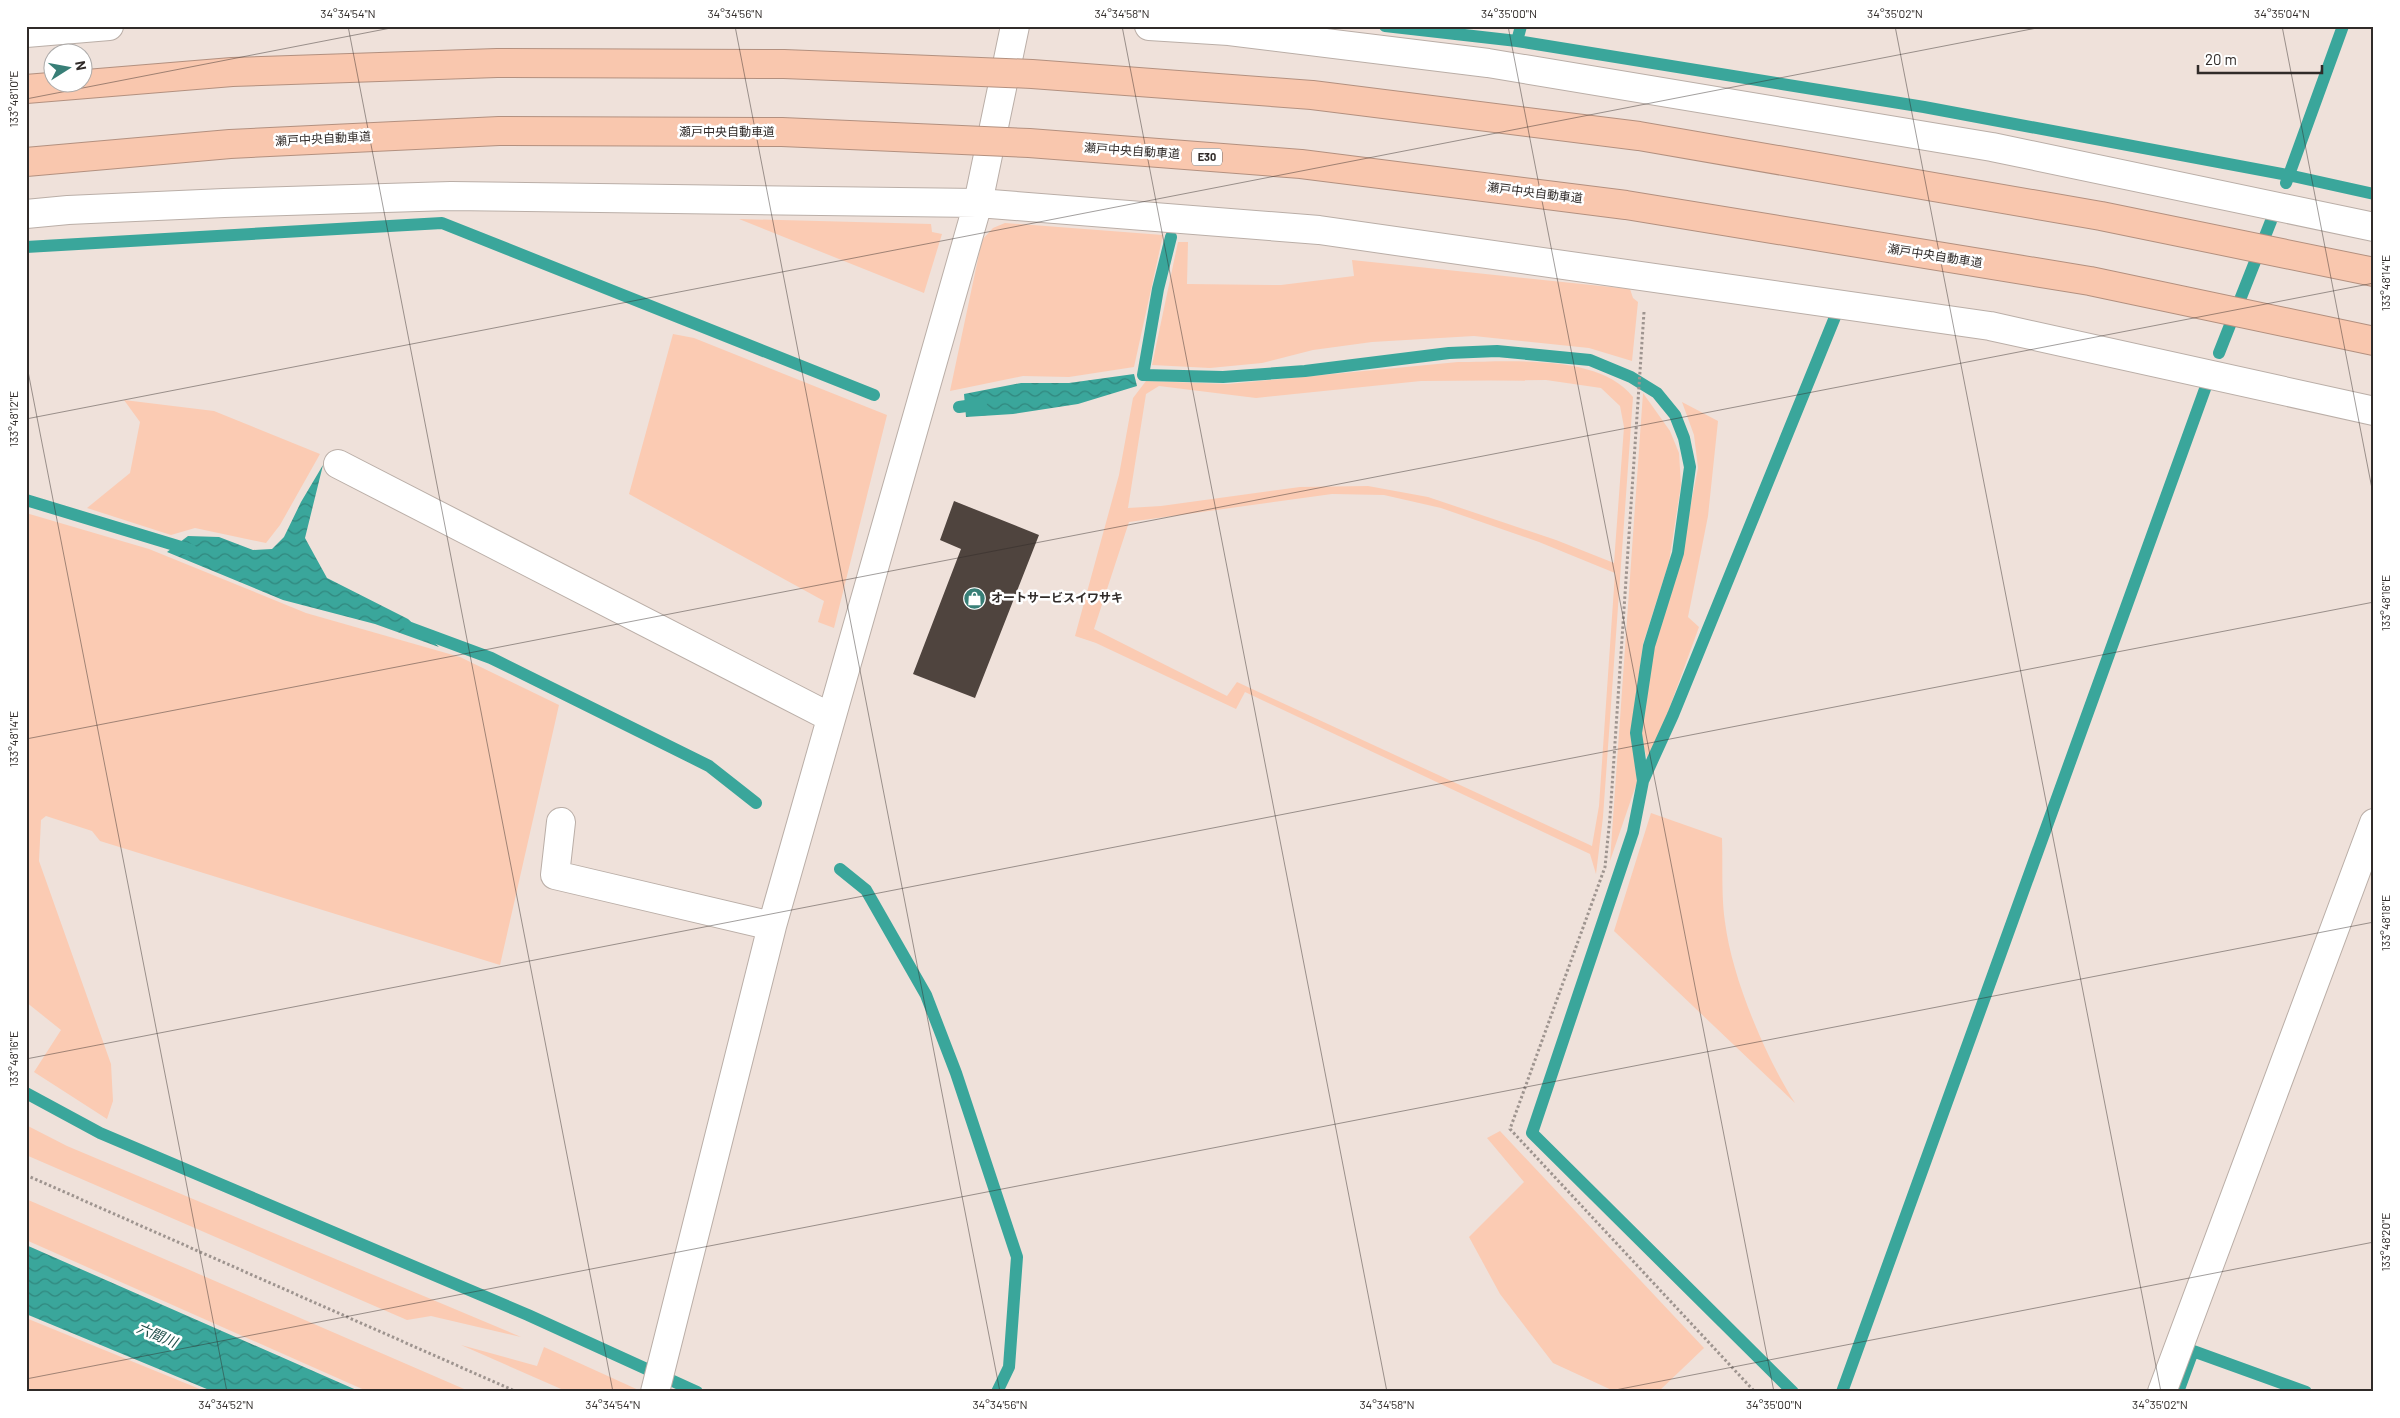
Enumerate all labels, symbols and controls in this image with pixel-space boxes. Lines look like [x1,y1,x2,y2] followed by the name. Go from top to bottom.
[320,6,376,20] text: 34°34'54"N
[707,6,763,20] text: 34°34'56"N
[1094,6,1150,20] text: 34°34'58"N
[1481,6,1537,20] text: 34°35'00"N
[1867,6,1923,20] text: 34°35'02"N
[2254,6,2310,20] text: 34°35'04"N
[42,42,92,92] north arrow
[2198,42,2321,74] scale bar
[2205,50,2237,68] text: 20 m
[72,59,90,72] text: N
[6,71,20,127] text: 133°48'10"E
[679,124,775,138] street label: 瀬戸中央自動車道
[275,128,371,148] street label: 瀬戸中央自動車道
[1084,140,1180,160] street label: 瀬戸中央自動車道
[1192,148,1222,166] road number: E30
[1487,179,1584,205] street label: 瀬戸中央自動車道
[1887,241,1984,269] street label: 瀬戸中央自動車道
[2378,255,2392,311] text: 133°48'14"E
[6,391,20,447] text: 133°48'12"E
[2378,575,2392,631] text: 133°48'16"E
[963,586,987,610] shop icon: オートサービスイワサキ
[991,590,1123,604] place label: オートサービスイワサキ
[6,711,20,767] text: 133°48'14"E
[2378,895,2392,951] text: 133°48'18"E
[6,1031,20,1087] text: 133°48'16"E
[2378,1212,2392,1272] text: 133°48'20"E
[135,1319,182,1351] water label: 六間川
[198,1397,254,1411] text: 34°34'52"N
[585,1397,641,1411] text: 34°34'54"N
[972,1397,1028,1411] text: 34°34'56"N
[1359,1397,1415,1411] text: 34°34'58"N
[1746,1397,1802,1411] text: 34°35'00"N
[2132,1397,2188,1411] text: 34°35'02"N

